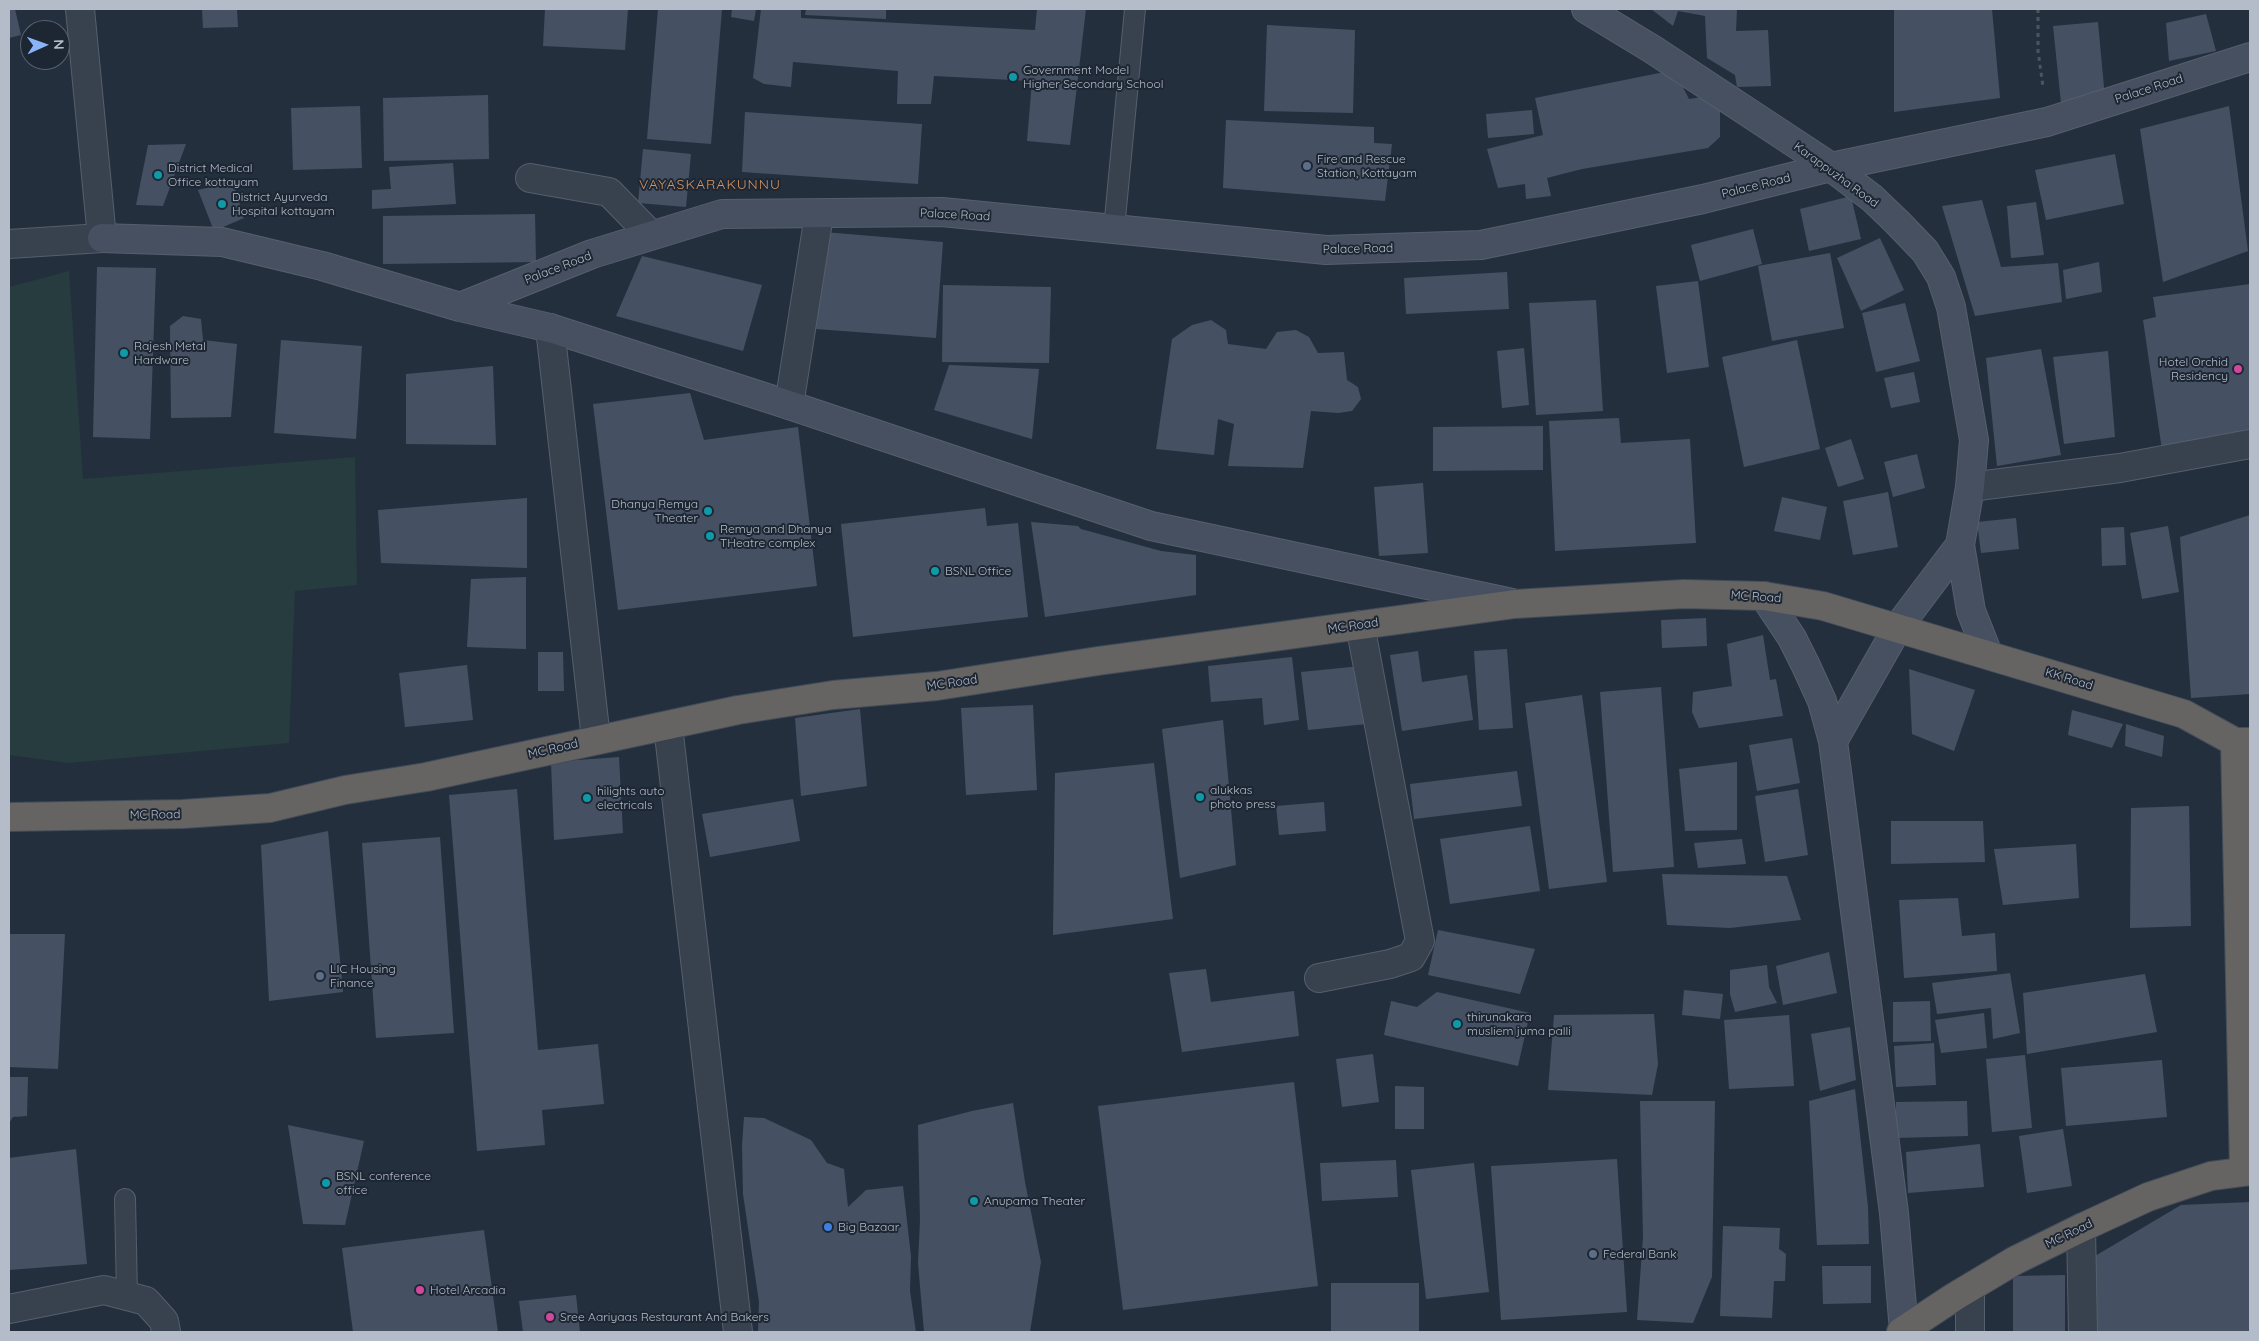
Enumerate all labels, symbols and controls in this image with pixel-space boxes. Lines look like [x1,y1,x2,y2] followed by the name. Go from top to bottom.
[20,20,70,70] north arrow
[50,39,68,50] text: N
[1023,63,1163,91] place label: Government Model Higher Secondary School
[1007,71,1019,83] marker: Government Model Higher Secondary School
[2113,71,2185,107] street label: Palace Road
[1791,139,1881,211] street label: Karappuzha Road
[1317,152,1417,180] place label: Fire and Rescue Station, Kottayam
[1301,160,1313,172] marker: Fire and Rescue Station, Kottayam
[168,161,259,189] place label: District Medical Office kottayam
[152,169,164,181] marker: District Medical Office kottayam
[1720,170,1792,202] street label: Palace Road
[637,177,783,193] district label: VAYASKARAKUNNU
[232,190,335,218] place label: District Ayurveda Hospital kottayam
[216,198,228,210] marker: District Ayurveda Hospital kottayam
[919,206,991,224] street label: Palace Road
[1323,241,1393,257] street label: Palace Road
[523,249,593,287] street label: Palace Road
[134,339,206,367] place label: Rajesh Metal Hardware
[118,347,130,359] marker: Rajesh Metal Hardware
[2159,355,2228,383] place label: Hotel Orchid Residency
[2232,363,2244,375] marker: Hotel Orchid Residency
[611,497,698,525] place label: Dhanya Remya Theater
[702,505,714,517] marker: Dhanya Remya Theater
[720,522,831,550] place label: Remya and Dhanya THeatre complex
[704,530,716,542] marker: Remya and Dhanya THeatre complex
[945,564,1011,578] place label: BSNL Office
[929,565,941,577] marker: BSNL Office
[1730,588,1782,606] street label: MC Road
[1327,615,1379,637] street label: MC Road
[2043,665,2095,693] street label: KK Road
[926,672,978,694] street label: MC Road
[527,736,579,762] street label: MC Road
[1210,783,1276,811] place label: alukkas photo press
[597,784,664,812] place label: hilights auto electricals
[1194,791,1206,803] marker: alukkas photo press
[581,792,593,804] marker: hilights auto electricals
[129,807,181,823] street label: MC Road
[330,962,396,990] place label: LIC Housing Finance
[314,970,326,982] marker: LIC Housing Finance
[1467,1010,1571,1038] place label: thirunakara musliem juma palli
[1451,1018,1463,1030] marker: thirunakara musliem juma palli
[336,1169,431,1197] place label: BSNL conference office
[320,1177,332,1189] marker: BSNL conference office
[984,1194,1085,1208] place label: Anupama Theater
[968,1195,980,1207] marker: Anupama Theater
[2043,1216,2095,1252] street label: MC Road
[838,1220,899,1234] place label: Big Bazaar
[822,1221,834,1233] marker: Big Bazaar
[1603,1247,1677,1261] place label: Federal Bank
[1587,1248,1599,1260] marker: Federal Bank
[430,1283,505,1297] place label: Hotel Arcadia
[414,1284,426,1296] marker: Hotel Arcadia
[560,1310,769,1324] place label: Sree Aariyaas Restaurant And Bakers
[544,1311,556,1323] marker: Sree Aariyaas Restaurant And Bakers

